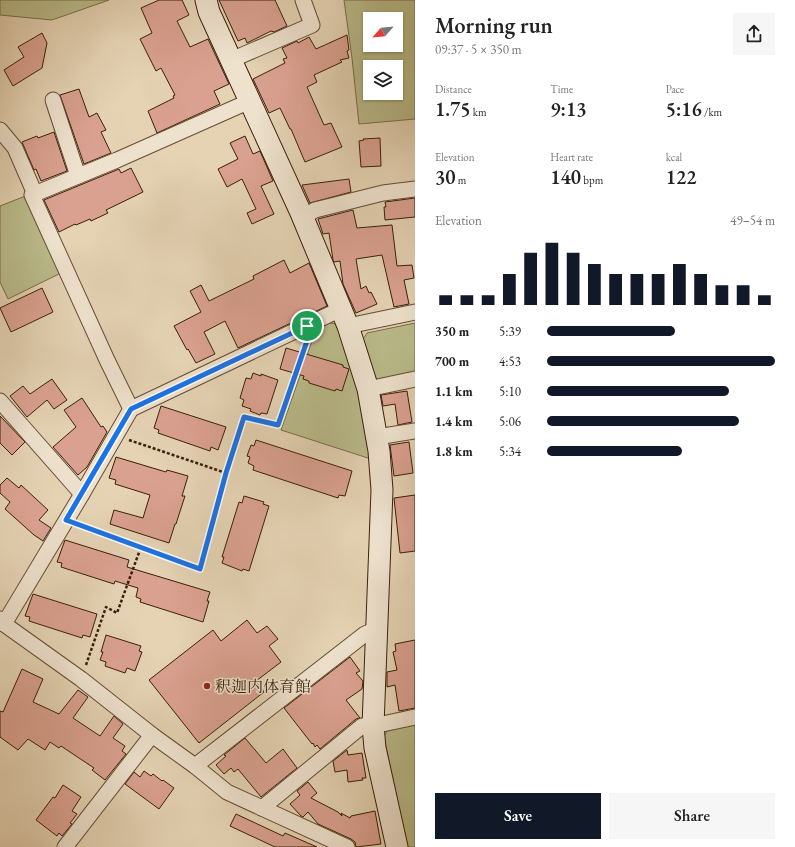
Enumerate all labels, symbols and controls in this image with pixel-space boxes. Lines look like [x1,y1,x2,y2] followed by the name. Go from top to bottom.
[435,11,553,40] text: Morning run
[363,12,403,52] north arrow
[363,12,403,100] map controls
[733,13,775,55] button: share
[435,41,522,58] text: 09:37 · 5 × 350 m
[363,60,403,100] button: layers
[435,82,472,96] text: Distance
[550,82,573,96] text: Time
[666,82,684,96] text: Pace
[435,96,471,122] text: 1.75
[550,96,587,122] text: 9:13
[666,96,702,122] text: 5:16
[471,105,487,119] text: km
[702,105,722,119] text: /km
[435,150,475,164] text: Elevation
[550,150,593,164] text: Heart rate
[666,150,682,164] text: kcal
[435,164,456,190] text: 30
[550,164,581,190] text: 140
[666,164,696,190] text: 122
[456,173,466,187] text: m
[581,173,603,187] text: bpm
[435,212,482,229] text: Elevation
[730,212,775,229] text: 49–54 m
[290,309,324,343] pin
[296,315,318,337] icon: arrive
[435,323,469,340] text: 350 m
[499,323,521,340] text: 5:39
[435,353,469,370] text: 700 m
[499,353,521,370] text: 4:53
[435,383,473,400] text: 1.1 km
[499,383,521,400] text: 5:10
[435,413,473,430] text: 1.4 km
[499,413,521,430] text: 5:06
[435,443,473,460] text: 1.8 km
[499,443,521,460] text: 5:34
[215,676,311,697] place label: 釈迦内体育館
[202,681,212,691] marker: 釈迦内体育館
[435,793,601,839] button: Save
[609,793,775,839] button: Share

